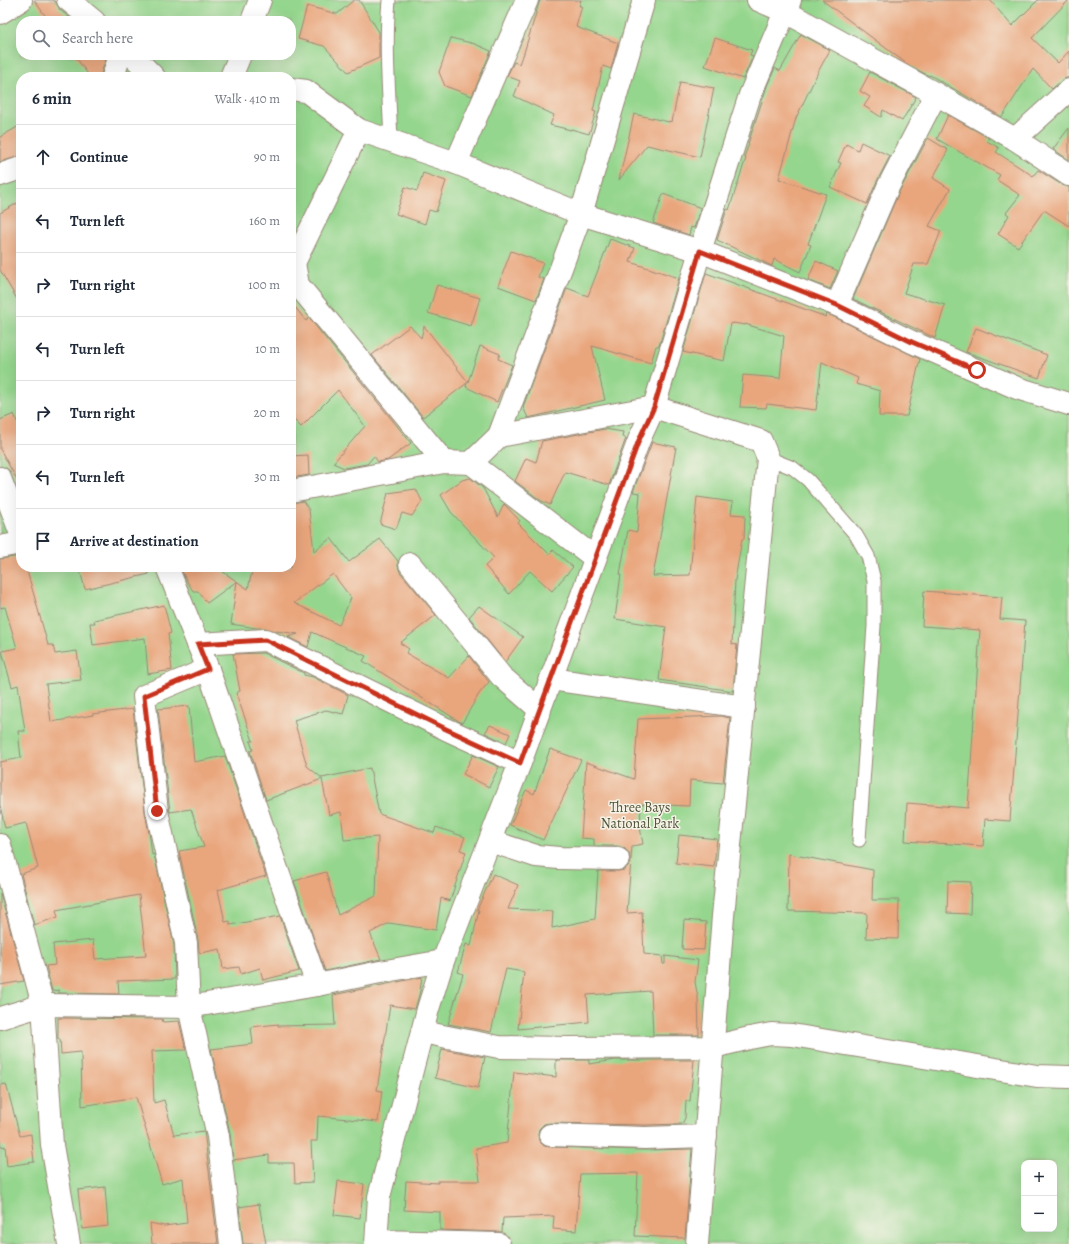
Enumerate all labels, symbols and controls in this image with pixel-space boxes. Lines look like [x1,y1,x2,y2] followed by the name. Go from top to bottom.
[16,16,296,60] search box
[30,27,52,49] icon: search
[62,28,133,48] text: Search here
[32,87,72,110] text: 6 min
[215,90,280,107] text: Walk · 410 m
[32,146,54,168] icon: ahead
[70,147,128,167] text: Continue
[254,148,280,165] text: 90 m
[32,210,54,232] icon: left
[70,211,125,231] text: Turn left
[249,212,280,229] text: 160 m
[32,274,54,296] icon: right
[70,275,135,295] text: Turn right
[248,276,280,293] text: 100 m
[32,338,54,360] icon: left
[70,339,125,359] text: Turn left
[255,340,280,357] text: 10 m
[968,361,986,379] route start
[32,402,54,424] icon: right
[70,403,135,423] text: Turn right
[254,404,280,421] text: 20 m
[32,466,54,488] icon: left
[70,467,125,487] text: Turn left
[254,468,280,485] text: 30 m
[32,530,54,552] icon: arrive
[70,531,199,551] text: Arrive at destination
[601,798,679,833] park label: Three Bays National Park
[148,802,166,820] route end
[1021,1160,1057,1232] map controls
[1021,1160,1057,1196] button: +
[1021,1196,1057,1232] button: −

